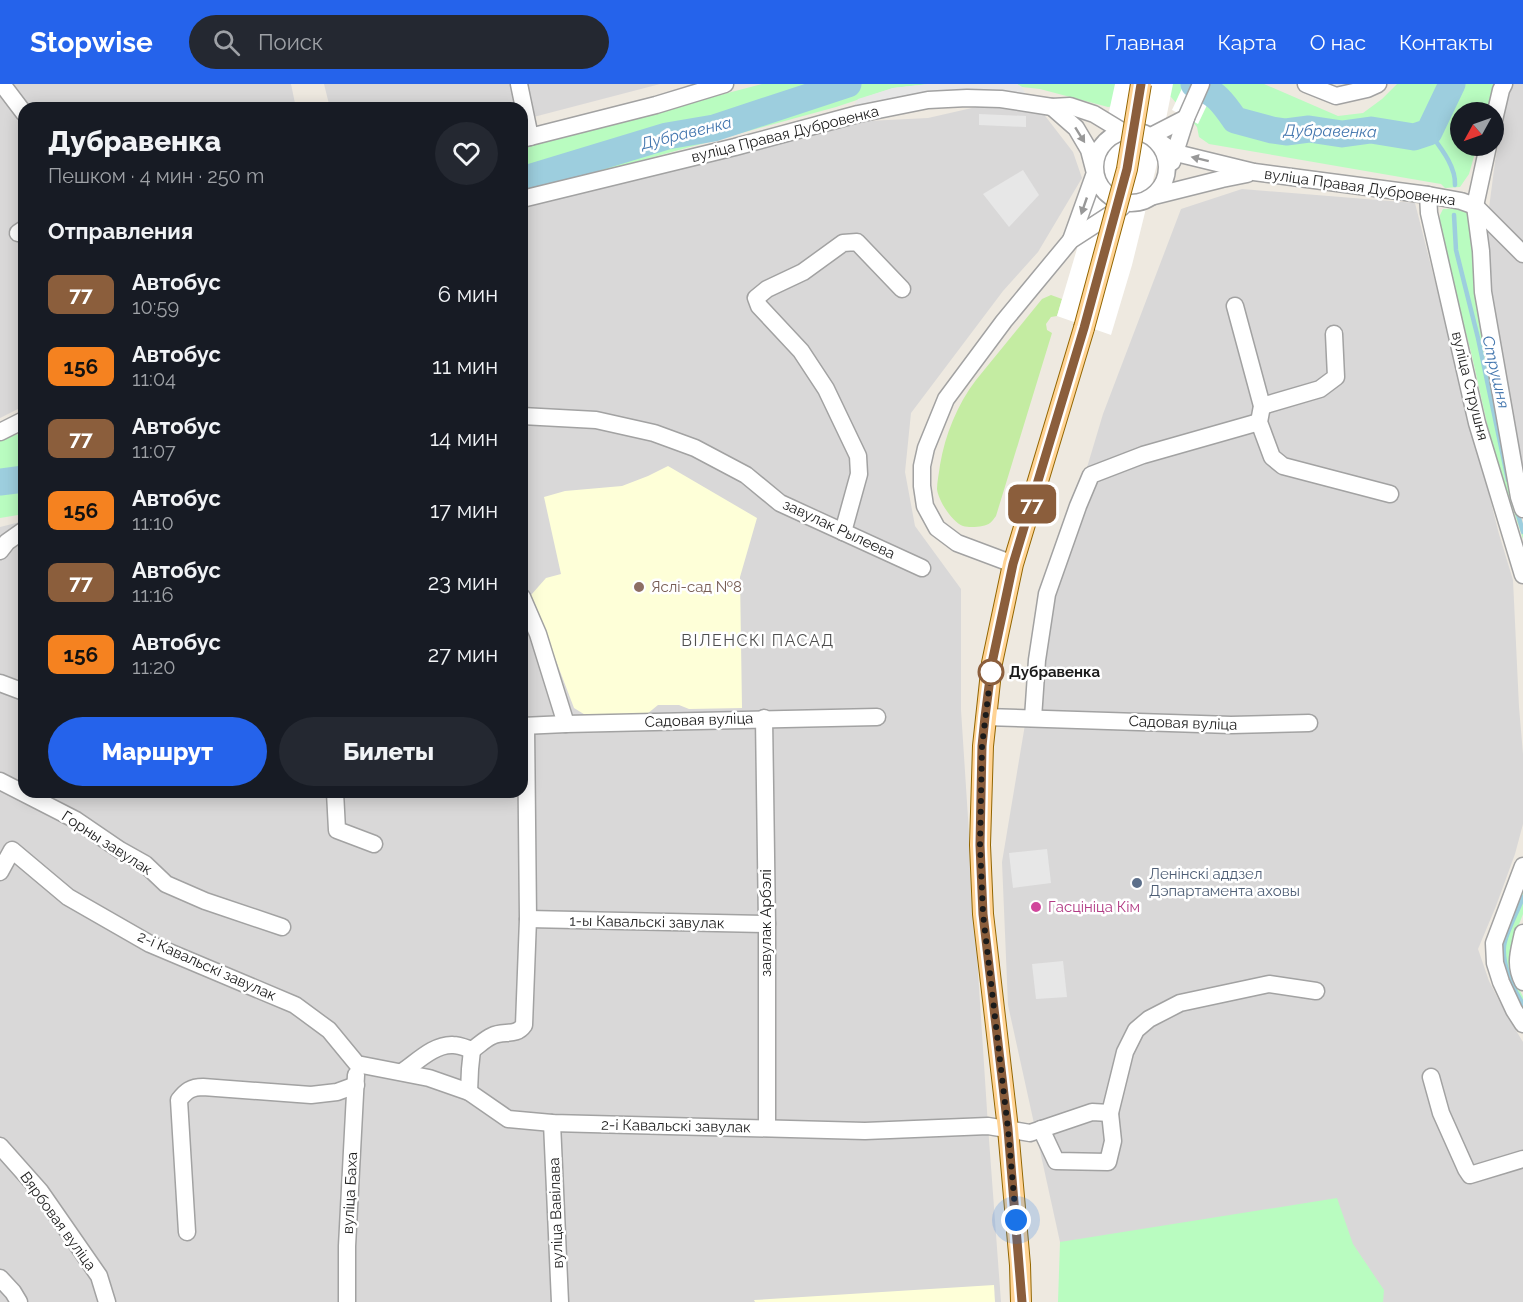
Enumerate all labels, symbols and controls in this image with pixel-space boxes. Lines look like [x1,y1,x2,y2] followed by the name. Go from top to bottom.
[189,15,609,69] search box
[30,26,153,59] text: Stopwise
[210,26,243,59] icon: search
[258,29,323,55] text: Поиск
[1105,30,1185,55] text: Главная
[1218,30,1277,55] text: Карта
[1310,30,1366,55] text: О нас
[1399,30,1493,55] text: Контакты
[689,102,881,166] street label: вуліца Правая Дубровенка
[1450,102,1504,156] north arrow
[1450,102,1504,156] map controls
[638,112,734,154] water label: Дубравенка
[1282,121,1377,141] water label: Дубравенка
[435,122,498,185] button: heart
[48,125,221,158] text: Дубравенка
[1075,127,1086,143] one-way arrow
[1191,154,1209,164] one-way arrow
[48,164,264,188] text: Пешком · 4 мин · 250 m
[1263,165,1457,209] street label: вуліца Правая Дубровенка
[1078,198,1088,216] one-way arrow
[48,218,193,244] text: Отправления
[132,269,221,295] text: Автобус
[438,281,498,307] text: 6 мин
[69,282,93,307] text: 77
[132,295,179,319] text: 10:59
[1448,330,1492,442] street label: вуліца Струшня
[1478,334,1514,411] water label: Струшня
[132,341,221,367] text: Автобус
[432,353,498,379] text: 11 мин
[64,354,98,379] text: 156
[132,367,176,391] text: 11:04
[132,413,221,439] text: Автобус
[430,425,498,451] text: 14 мин
[69,426,93,451] text: 77
[132,439,176,463] text: 11:07
[1005,484,1059,524] line badge: 77
[132,485,221,511] text: Автобус
[1020,492,1044,517] text: 77
[780,495,898,563] street label: завулак Рылеева
[430,497,498,523] text: 17 мин
[64,498,98,523] text: 156
[132,511,174,535] text: 11:10
[132,557,221,583] text: Автобус
[428,569,498,595] text: 23 мин
[69,570,93,595] text: 77
[651,578,742,596] place label: Яслі-сад №8
[632,580,646,594] marker: Яслі-сад №8
[132,583,174,607] text: 11:16
[132,629,221,655] text: Автобус
[681,631,835,650] district label: ВІЛЕНСКІ ПАСАД
[428,641,498,667] text: 27 мин
[64,642,98,667] text: 156
[132,655,176,679] text: 11:20
[978,659,1004,685] marker: Дубравенка
[1009,663,1101,681] place label: Дубравенка
[644,709,754,731] street label: Садовая вуліца
[1128,712,1238,734] street label: Садовая вуліца
[48,717,267,786] button: Маршрут
[279,717,498,786] button: Билеты
[58,807,156,879] street label: Горны завулак
[1149,865,1300,900] place label: Ленінскі аддзел Дэпартамента аховы
[757,869,775,977] street label: завулак Арбэлі
[1130,876,1144,890] marker: Ленінскі аддзел Дэпартамента аховы
[1048,898,1140,916] place label: Гасцініца Кім
[1029,900,1043,914] marker: Гасцініца Кім
[569,912,725,932] street label: 1-ы Кавальскі завулак
[135,927,279,1005] street label: 2-і Кавальскі завулак
[601,1116,751,1136] street label: 2-і Кавальскі завулак
[339,1151,361,1235] street label: вуліца Баха
[545,1157,567,1269] street label: вуліца Вавілава
[16,1168,100,1274] street label: Вярбовая вуліца
[1001,1205,1031,1235] your location

